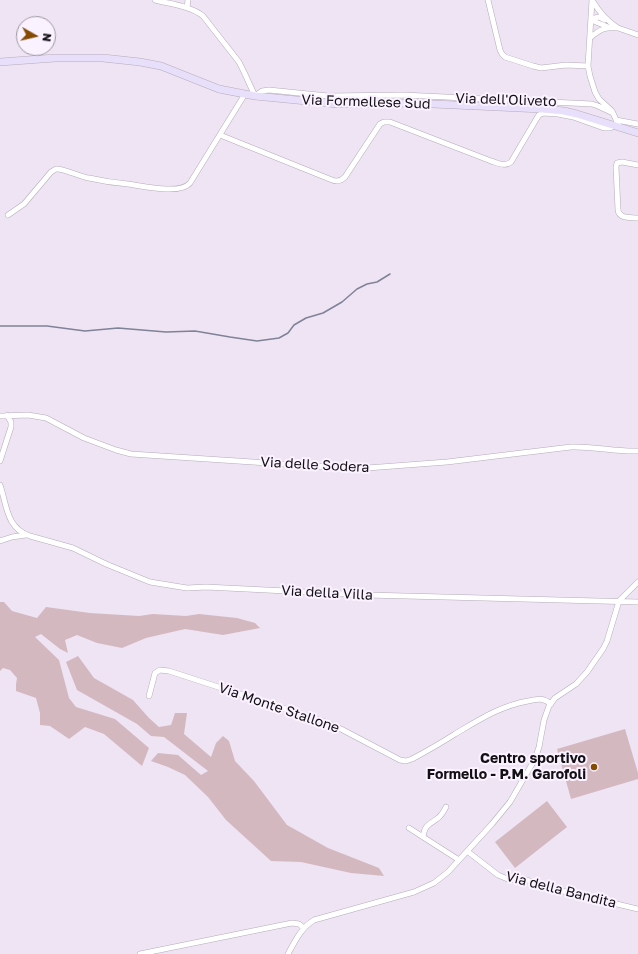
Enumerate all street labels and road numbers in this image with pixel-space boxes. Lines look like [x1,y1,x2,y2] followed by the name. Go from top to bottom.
[455,90,557,110] street label: Via dell'Oliveto
[301,91,431,113] street label: Via Formellese Sud
[260,454,370,476] street label: Via delle Sodera
[281,582,373,604] street label: Via della Villa
[216,679,342,737] street label: Via Monte Stallone
[504,868,618,912] street label: Via della Bandita

